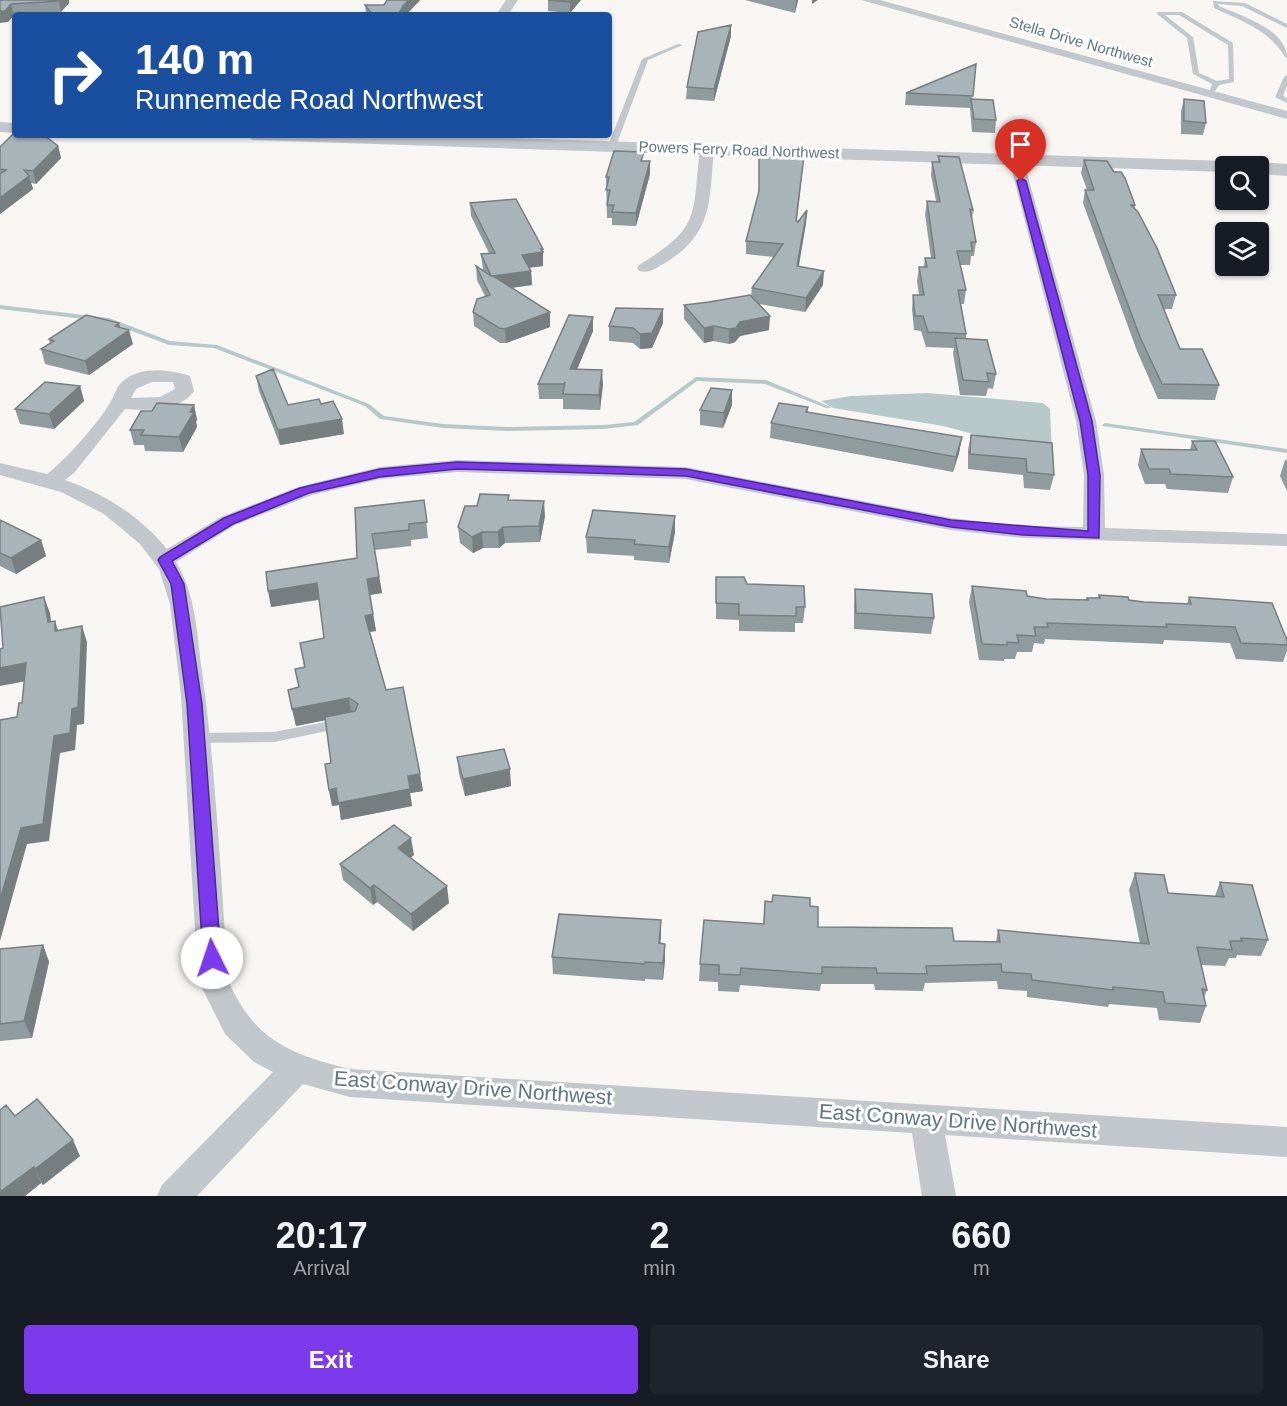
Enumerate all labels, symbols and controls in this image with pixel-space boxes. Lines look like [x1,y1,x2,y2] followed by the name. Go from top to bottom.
[1007,13,1156,70] street label: Stella Drive Northwest
[36,36,114,114] icon: right
[135,36,254,83] text: 140 m
[135,85,483,115] text: Runnemede Road Northwest
[995,119,1046,181] pin
[1004,128,1037,161] icon: arrive
[638,137,841,162] street label: Powers Ferry Road Northwest
[1215,156,1269,276] map controls
[1215,156,1269,210] button: search
[1215,222,1269,276] button: layers
[180,926,244,990] position arrow
[333,1066,613,1109] street label: East Conway Drive Northwest
[818,1099,1098,1142] street label: East Conway Drive Northwest
[276,1215,368,1256] text: 20:17
[649,1215,669,1256] text: 2
[951,1215,1011,1256] text: 660
[293,1257,350,1279] text: Arrival
[643,1257,676,1279] text: min
[973,1257,990,1279] text: m
[24,1325,638,1394] button: Exit
[650,1325,1263,1394] button: Share

